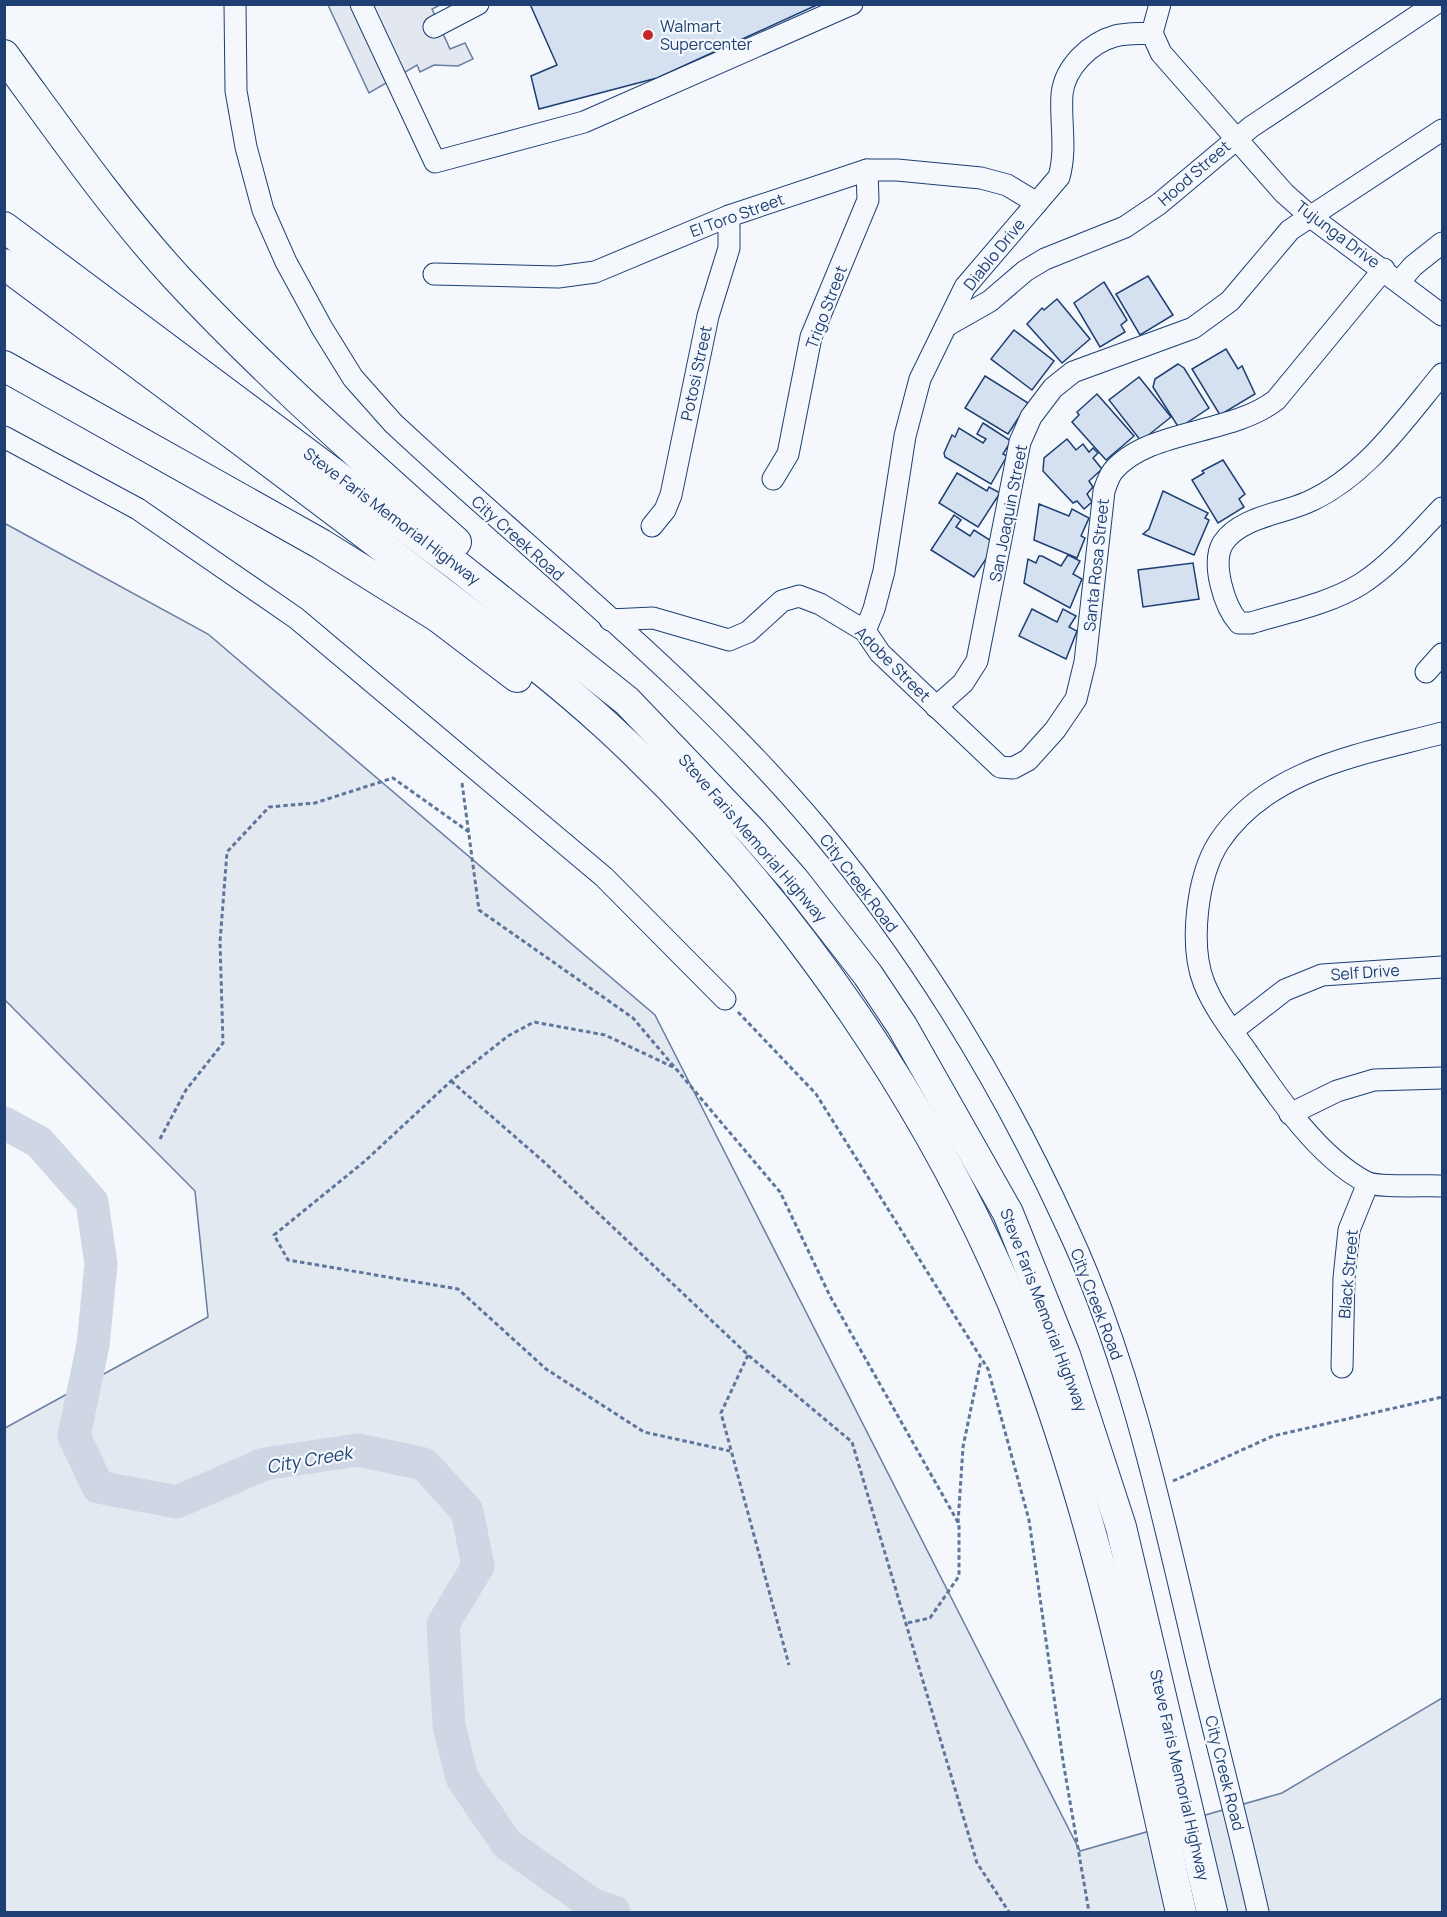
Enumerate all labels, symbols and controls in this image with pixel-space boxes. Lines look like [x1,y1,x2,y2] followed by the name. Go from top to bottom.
[660,15,752,55] place label: Walmart Supercenter
[641,28,655,42] marker: Walmart Supercenter
[1153,135,1235,211] street label: Hood Street
[687,188,787,242] street label: El Toro Street
[1291,195,1385,273] street label: Tujunga Drive
[958,213,1030,295] street label: Diablo Drive
[800,262,852,352] street label: Trigo Street
[675,323,717,423] street label: Potosi Street
[299,442,485,590] street label: Steve Faris Memorial Highway
[984,442,1032,584] street label: San Joaquin Street
[467,490,569,586] street label: City Creek Road
[1078,497,1114,633] street label: Santa Rosa Street
[851,622,935,706] street label: Adobe Street
[674,749,833,927] street label: Steve Faris Memorial Highway
[815,829,903,937] street label: City Creek Road
[1330,959,1400,985] street label: Self Drive
[995,1205,1093,1415] street label: Steve Faris Memorial Highway
[1333,1229,1363,1319] street label: Black Street
[1066,1245,1128,1363] street label: City Creek Road
[264,1439,357,1478] water label: City Creek
[1145,1667,1215,1883] street label: Steve Faris Memorial Highway
[1200,1713,1250,1833] street label: City Creek Road

